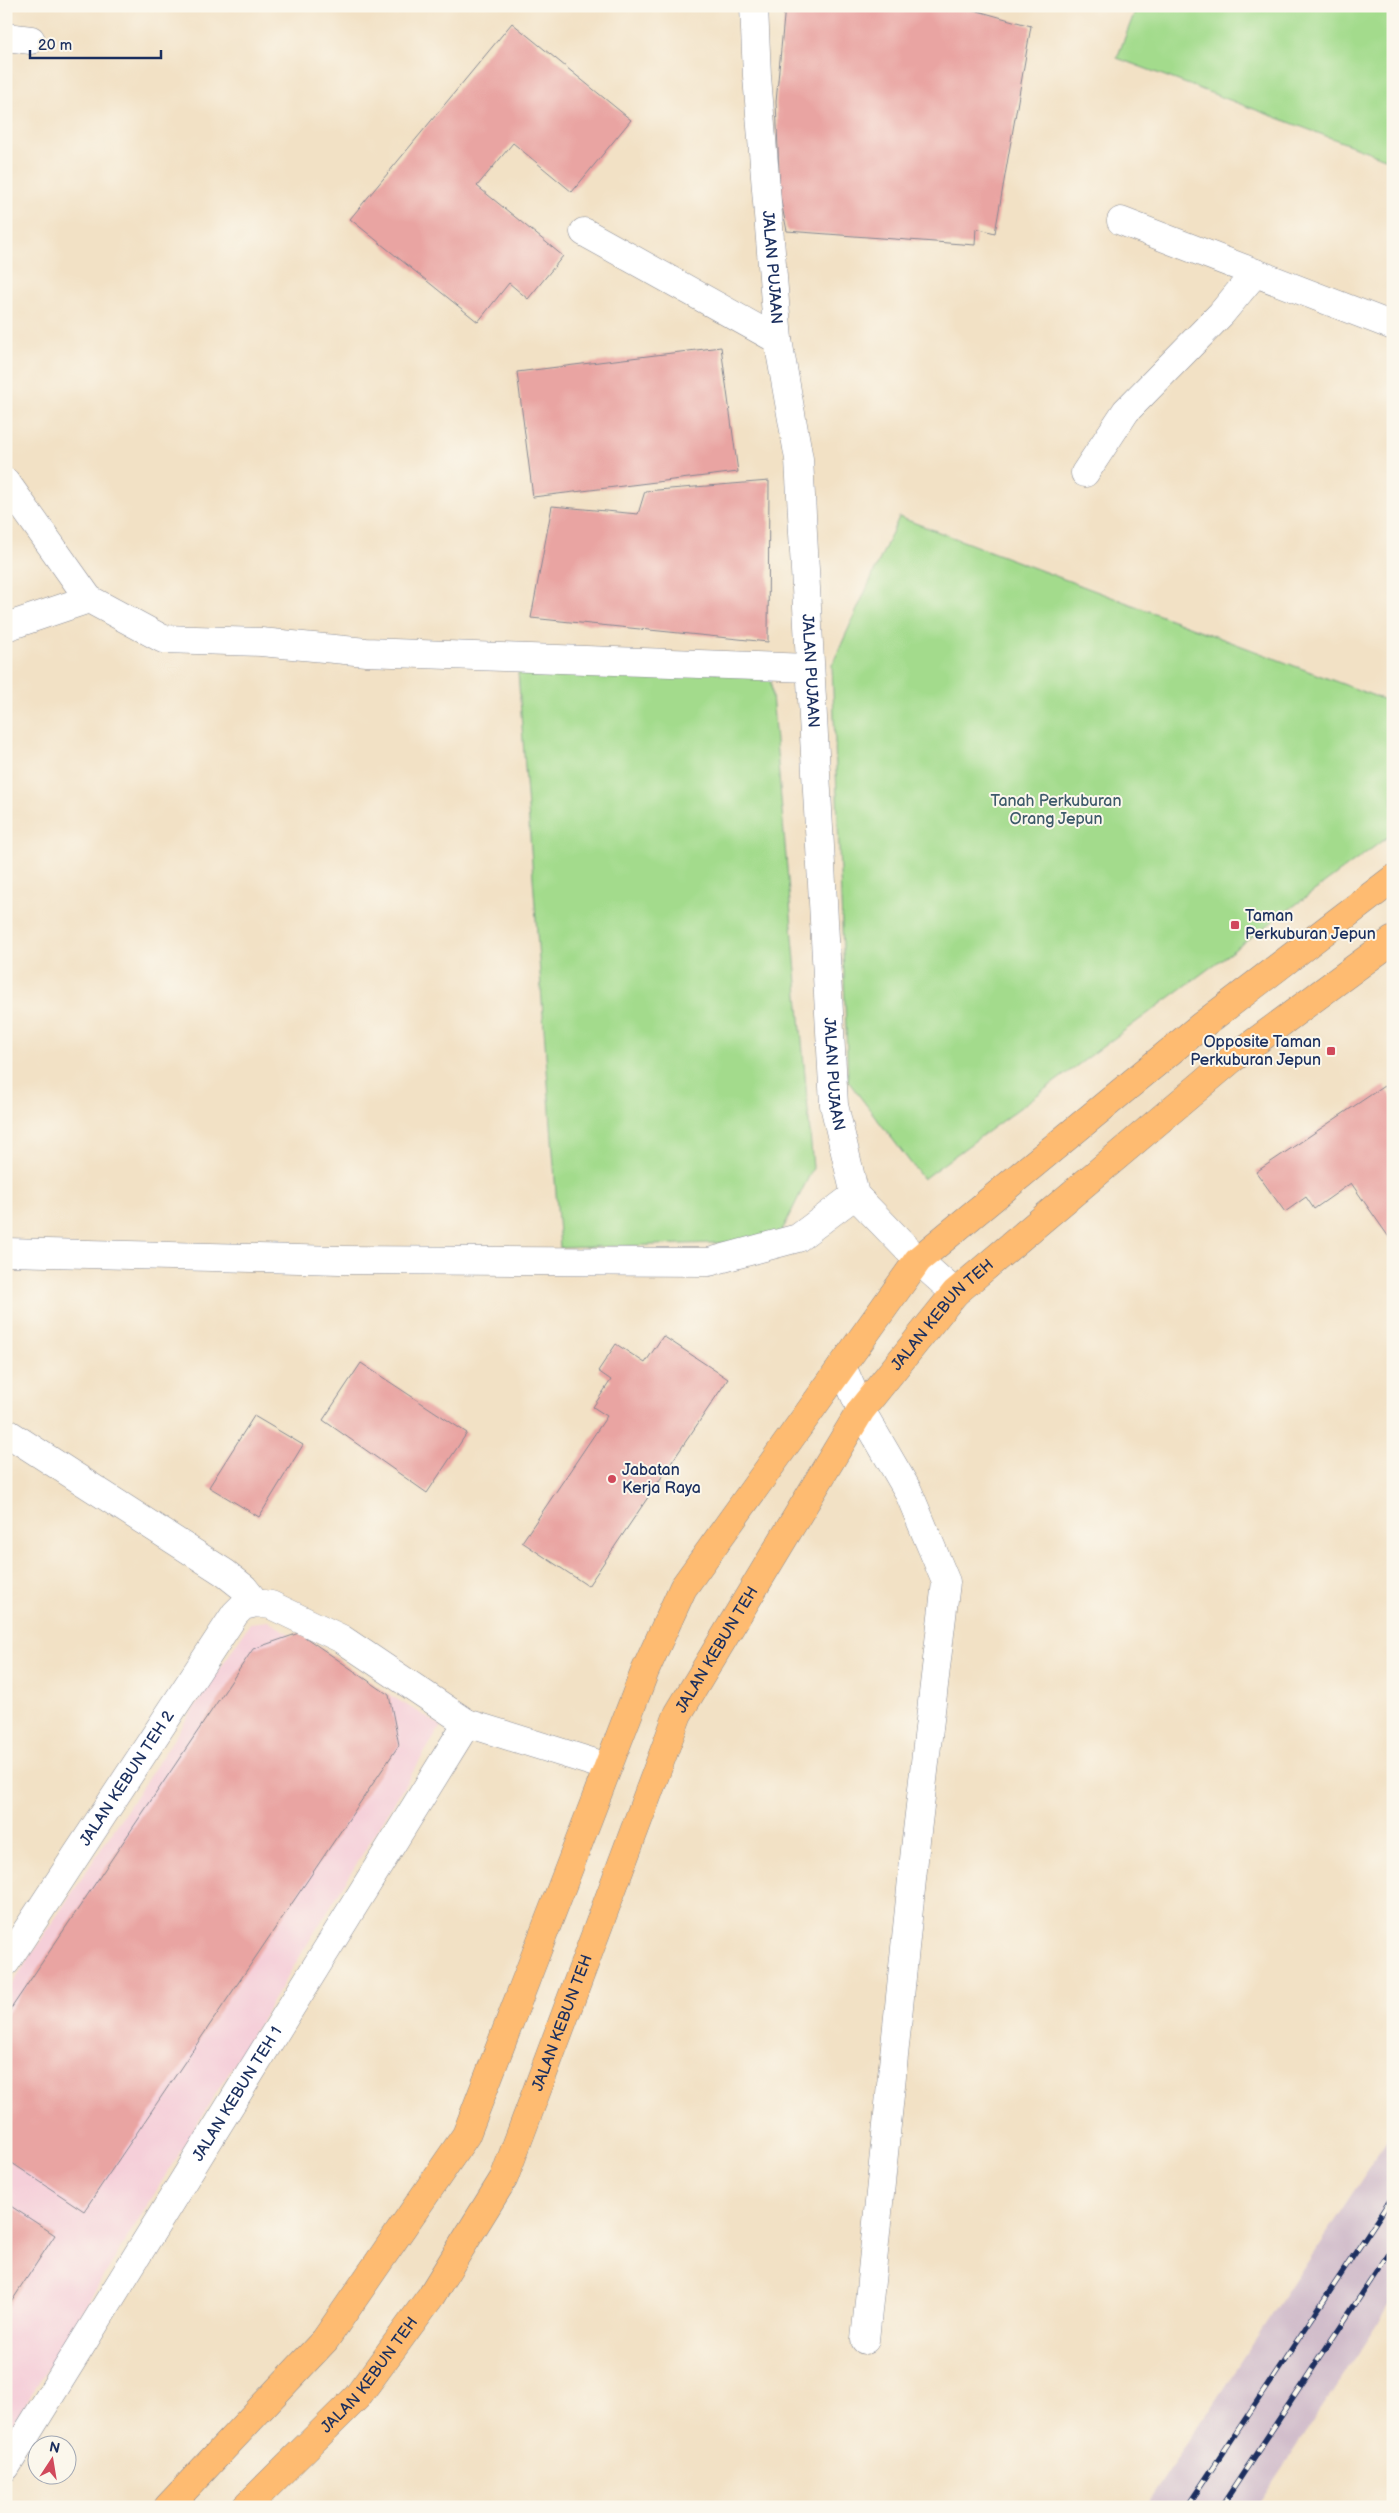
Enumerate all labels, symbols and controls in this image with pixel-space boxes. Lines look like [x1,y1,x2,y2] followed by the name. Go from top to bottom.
[30,28,161,60] scale bar
[38,36,72,55] text: 20 m
[758,210,786,325] street label: JALAN PUJAAN
[798,614,823,728] street label: JALAN PUJAAN
[991,792,1121,829] park label: Tanah Perkuburan Orang Jepun
[1245,907,1376,944] place label: Taman Perkuburan Jepun
[1229,919,1241,931] marker: Taman Perkuburan Jepun
[820,1017,849,1133] street label: JALAN PUJAAN
[1190,1033,1321,1070] place label: Opposite Taman Perkuburan Jepun
[1325,1045,1337,1057] marker: Opposite Taman Perkuburan Jepun
[887,1255,997,1374] street label: JALAN KEBUN TEH
[622,1461,701,1498] place label: Jabatan Kerja Raya
[606,1473,618,1485] marker: Jabatan Kerja Raya
[671,1583,762,1716] street label: JALAN KEBUN TEH
[76,1707,179,1849] street label: JALAN KEBUN TEH 2
[528,1952,596,2094] street label: JALAN KEBUN TEH
[188,2023,286,2165] street label: JALAN KEBUN TEH 1
[317,2313,422,2437] street label: JALAN KEBUN TEH
[28,2436,78,2486] north arrow
[48,2438,62,2457] text: N

